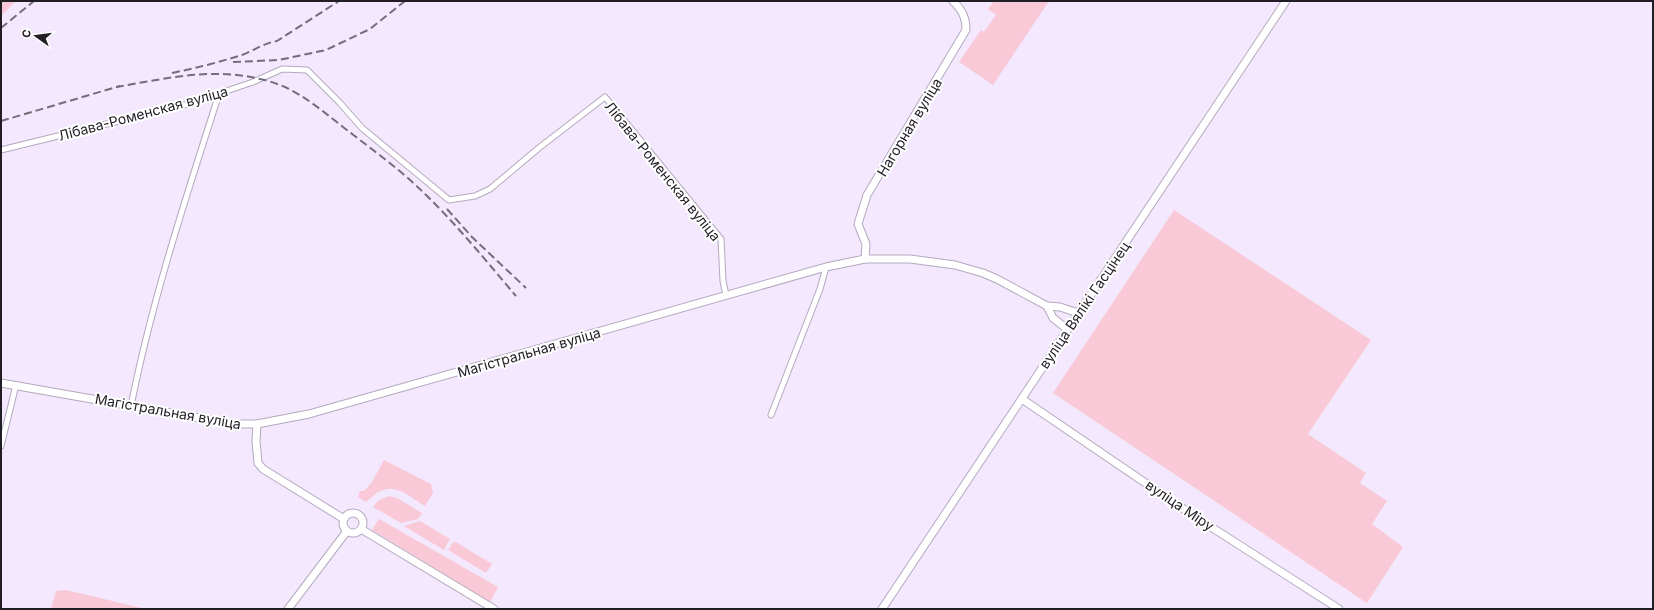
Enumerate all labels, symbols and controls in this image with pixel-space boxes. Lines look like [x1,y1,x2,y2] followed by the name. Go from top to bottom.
[16,16,56,56] north arrow
[19,28,34,39] text: С
[873,75,945,179] street label: Нагорная вуліца
[56,82,230,144] street label: Лібава-Роменская вуліца
[601,98,725,244] street label: Лібава-Роменская вуліца
[1035,238,1133,372] street label: вуліца Вялікі Гасцінец
[456,323,602,381] street label: Магістральная вуліца
[94,390,242,432] street label: Магістральная вуліца
[1143,476,1218,534] street label: вуліца Міру

